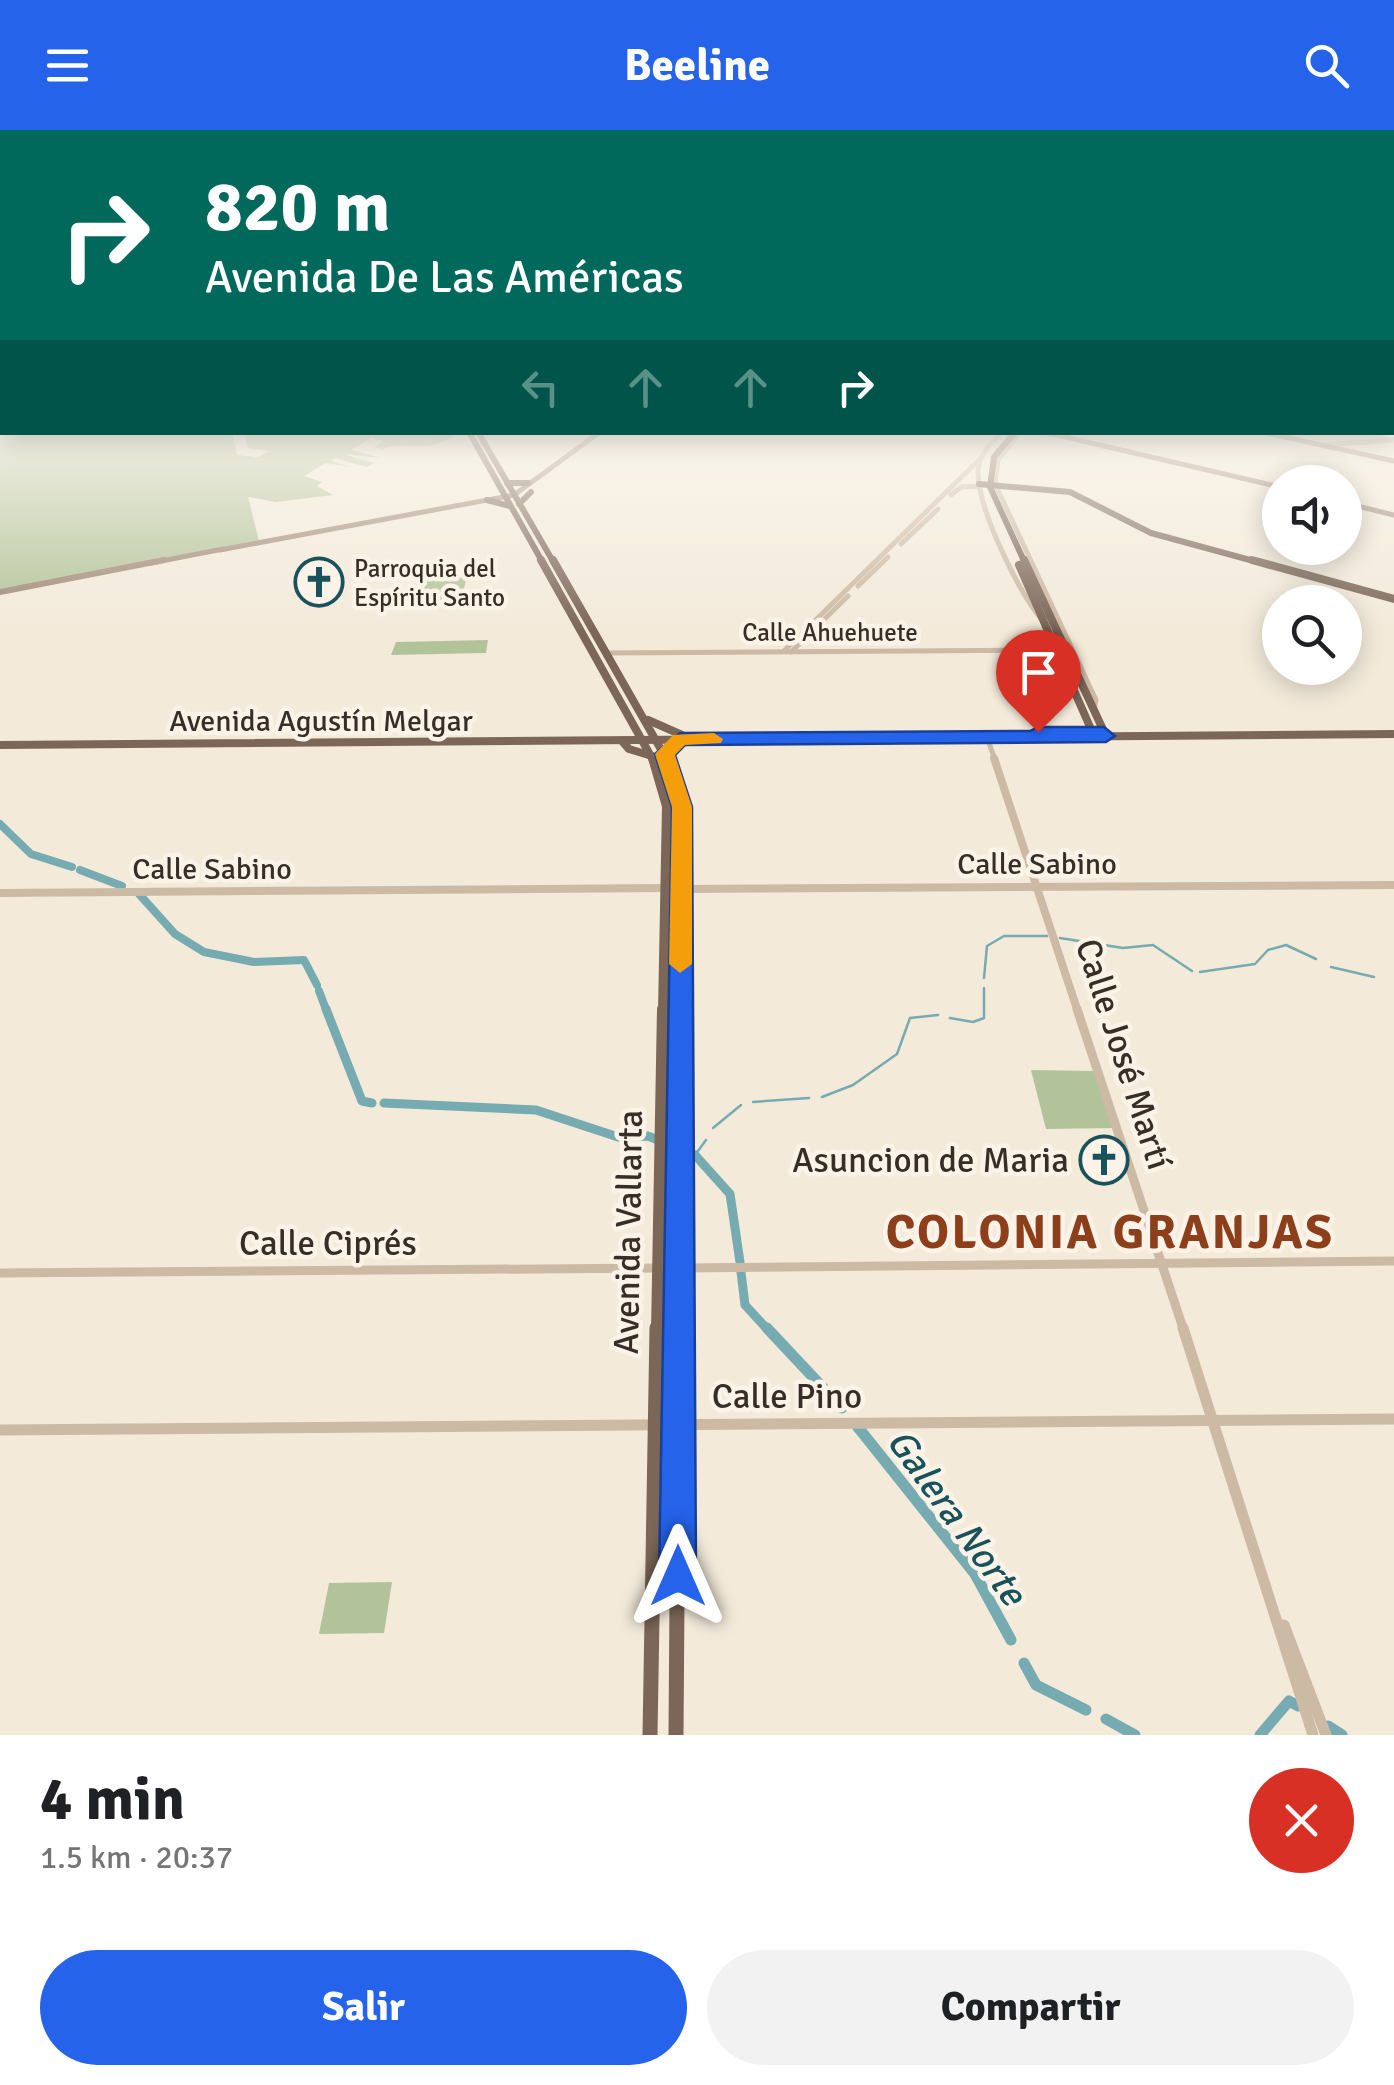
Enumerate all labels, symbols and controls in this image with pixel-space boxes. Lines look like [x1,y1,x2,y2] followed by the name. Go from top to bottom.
[40,38,95,93] icon: menu
[624,38,770,93] text: Beeline
[1299,38,1354,93] icon: search
[205,164,390,250] text: 820 m
[40,170,170,300] icon: right
[205,250,684,305] text: Avenida De Las Américas
[513,360,568,415] icon: left
[618,360,673,415] icon: ahead
[723,360,778,415] icon: ahead
[828,360,883,415] icon: right
[1262,465,1362,685] map controls
[1262,465,1362,565] button: sound
[354,553,505,613] place label: Parroquia del Espíritu Santo
[293,556,345,608] church icon: Parroquia del Espíritu Santo
[1262,585,1362,685] button: search
[742,617,918,648] street label: Calle Ahuehuete
[996,630,1081,733] pin
[1011,645,1066,700] icon: arrive
[169,703,473,740] street label: Avenida Agustín Melgar
[957,846,1117,883] street label: Calle Sabino
[132,851,292,888] street label: Calle Sabino
[1066,934,1181,1175] street label: Calle José Martí
[605,1109,652,1355] street label: Avenida Vallarta
[1078,1134,1130,1186] church icon: Asuncion de Maria
[792,1139,1069,1182] place label: Asuncion de Maria
[886,1203,1334,1262] district label: COLONIA GRANJAS
[239,1222,417,1265] street label: Calle Ciprés
[712,1375,862,1418] street label: Calle Pino
[877,1420,1038,1617] water label: Galera Norte
[626,1524,730,1628] position arrow
[40,1763,185,1837] text: 4 min
[1249,1768,1354,1873] button: close
[40,1838,233,1877] text: 1.5 km · 20:37
[40,1950,687,2065] button: Salir
[707,1950,1354,2065] button: Compartir

